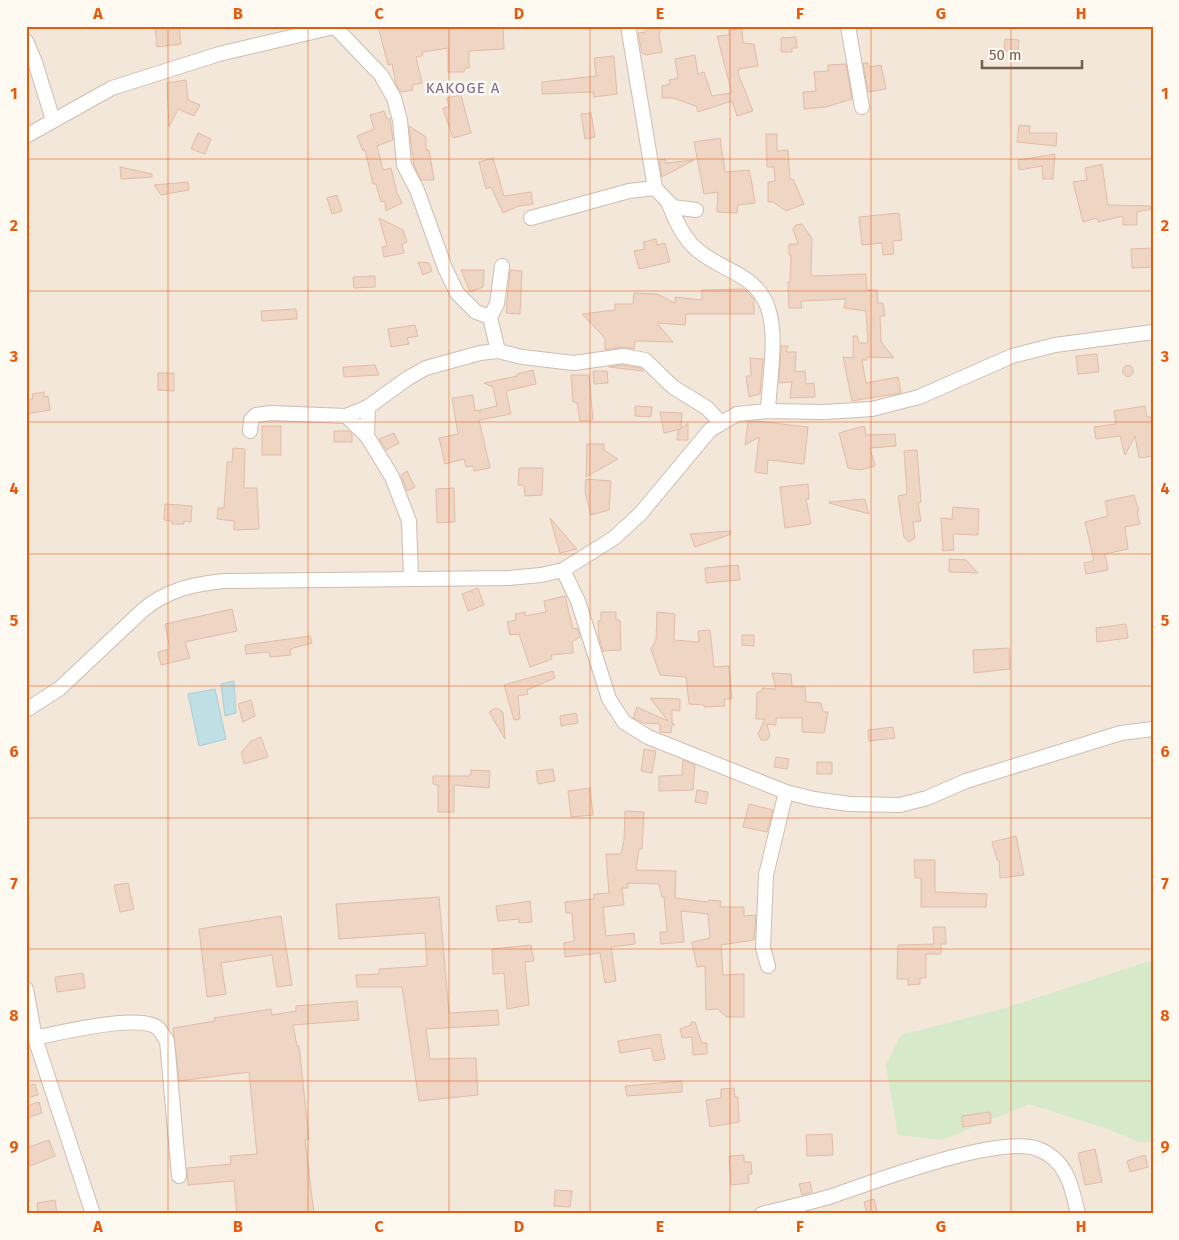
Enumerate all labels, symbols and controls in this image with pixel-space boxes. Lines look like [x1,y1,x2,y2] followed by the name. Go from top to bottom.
[92,4,103,23] text: A
[233,4,243,23] text: B
[374,4,384,23] text: C
[514,4,524,23] text: D
[656,4,664,23] text: E
[796,4,804,23] text: F
[936,4,946,23] text: G
[1076,4,1086,23] text: H
[982,38,1082,70] scale bar
[989,46,1022,64] text: 50 m
[426,79,500,97] district label: KAKOGE A
[10,84,18,103] text: 1
[1161,84,1169,103] text: 1
[10,216,18,235] text: 2
[1161,216,1169,235] text: 2
[9,347,18,366] text: 3
[1160,347,1169,366] text: 3
[9,479,19,498] text: 4
[1160,479,1170,498] text: 4
[10,611,19,630] text: 5
[1161,611,1170,630] text: 5
[9,742,19,761] text: 6
[1160,742,1170,761] text: 6
[10,874,18,893] text: 7
[1161,874,1169,893] text: 7
[9,1006,19,1025] text: 8
[1160,1006,1170,1025] text: 8
[10,1137,19,1156] text: 9
[1161,1137,1170,1156] text: 9
[92,1217,103,1236] text: A
[233,1217,243,1236] text: B
[374,1217,384,1236] text: C
[514,1217,524,1236] text: D
[656,1217,664,1236] text: E
[796,1217,804,1236] text: F
[936,1217,946,1236] text: G
[1076,1217,1086,1236] text: H

